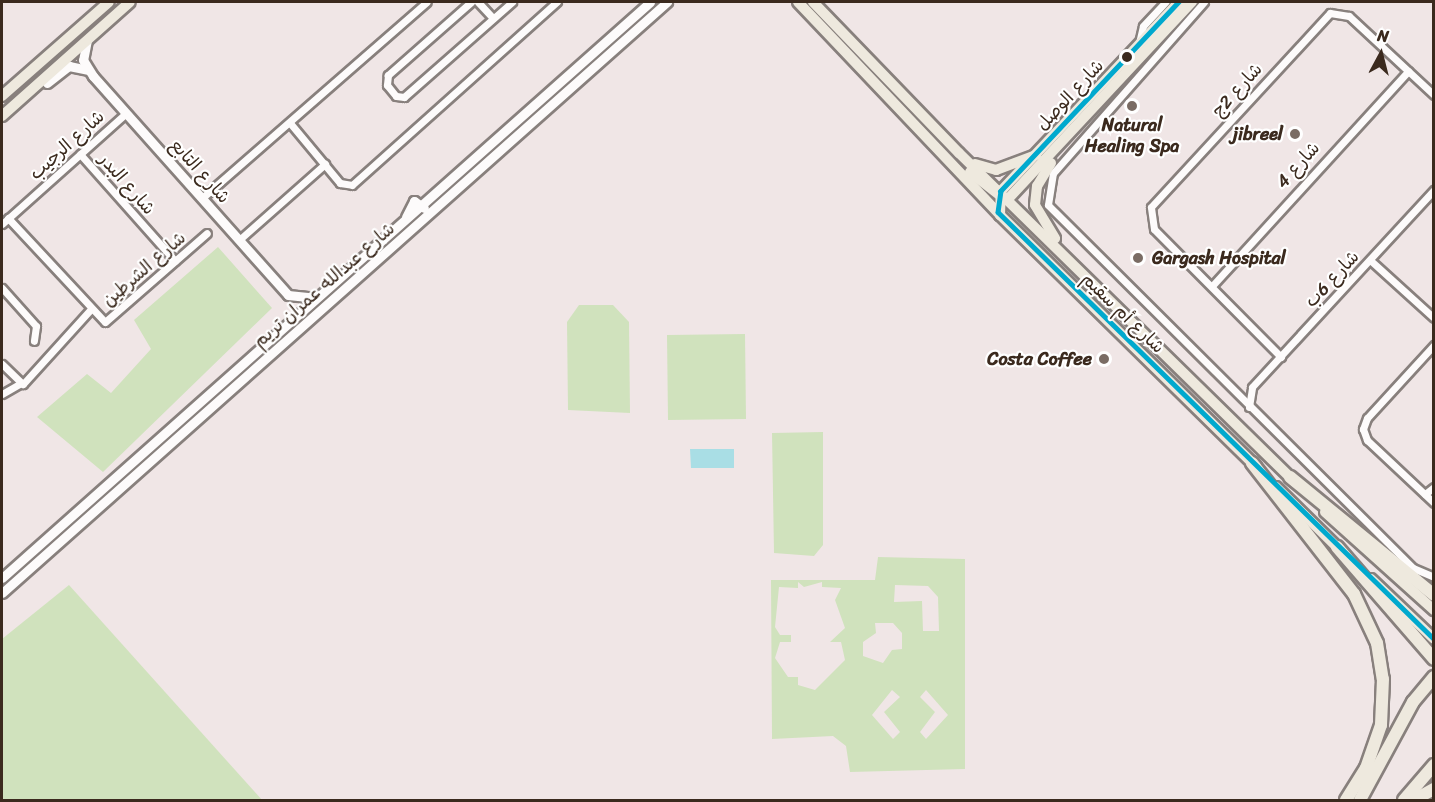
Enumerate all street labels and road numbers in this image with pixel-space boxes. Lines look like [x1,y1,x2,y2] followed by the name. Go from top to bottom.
[1032,55,1108,135] street label: شارع الوصل
[1207,59,1267,121] street label: شارع 2ج
[25,106,109,184] street label: شارع الرجيب
[165,134,235,208] street label: شارع التابع
[1272,137,1324,193] street label: شارع 4
[94,149,160,219] street label: شارع البدر
[249,218,399,352] street label: شارع عبدالله عمران تريم
[98,227,190,311] street label: شارع الشرطين
[1300,246,1364,312] street label: شارع 6ب
[1077,268,1169,358] street label: شارع أم سقيم

